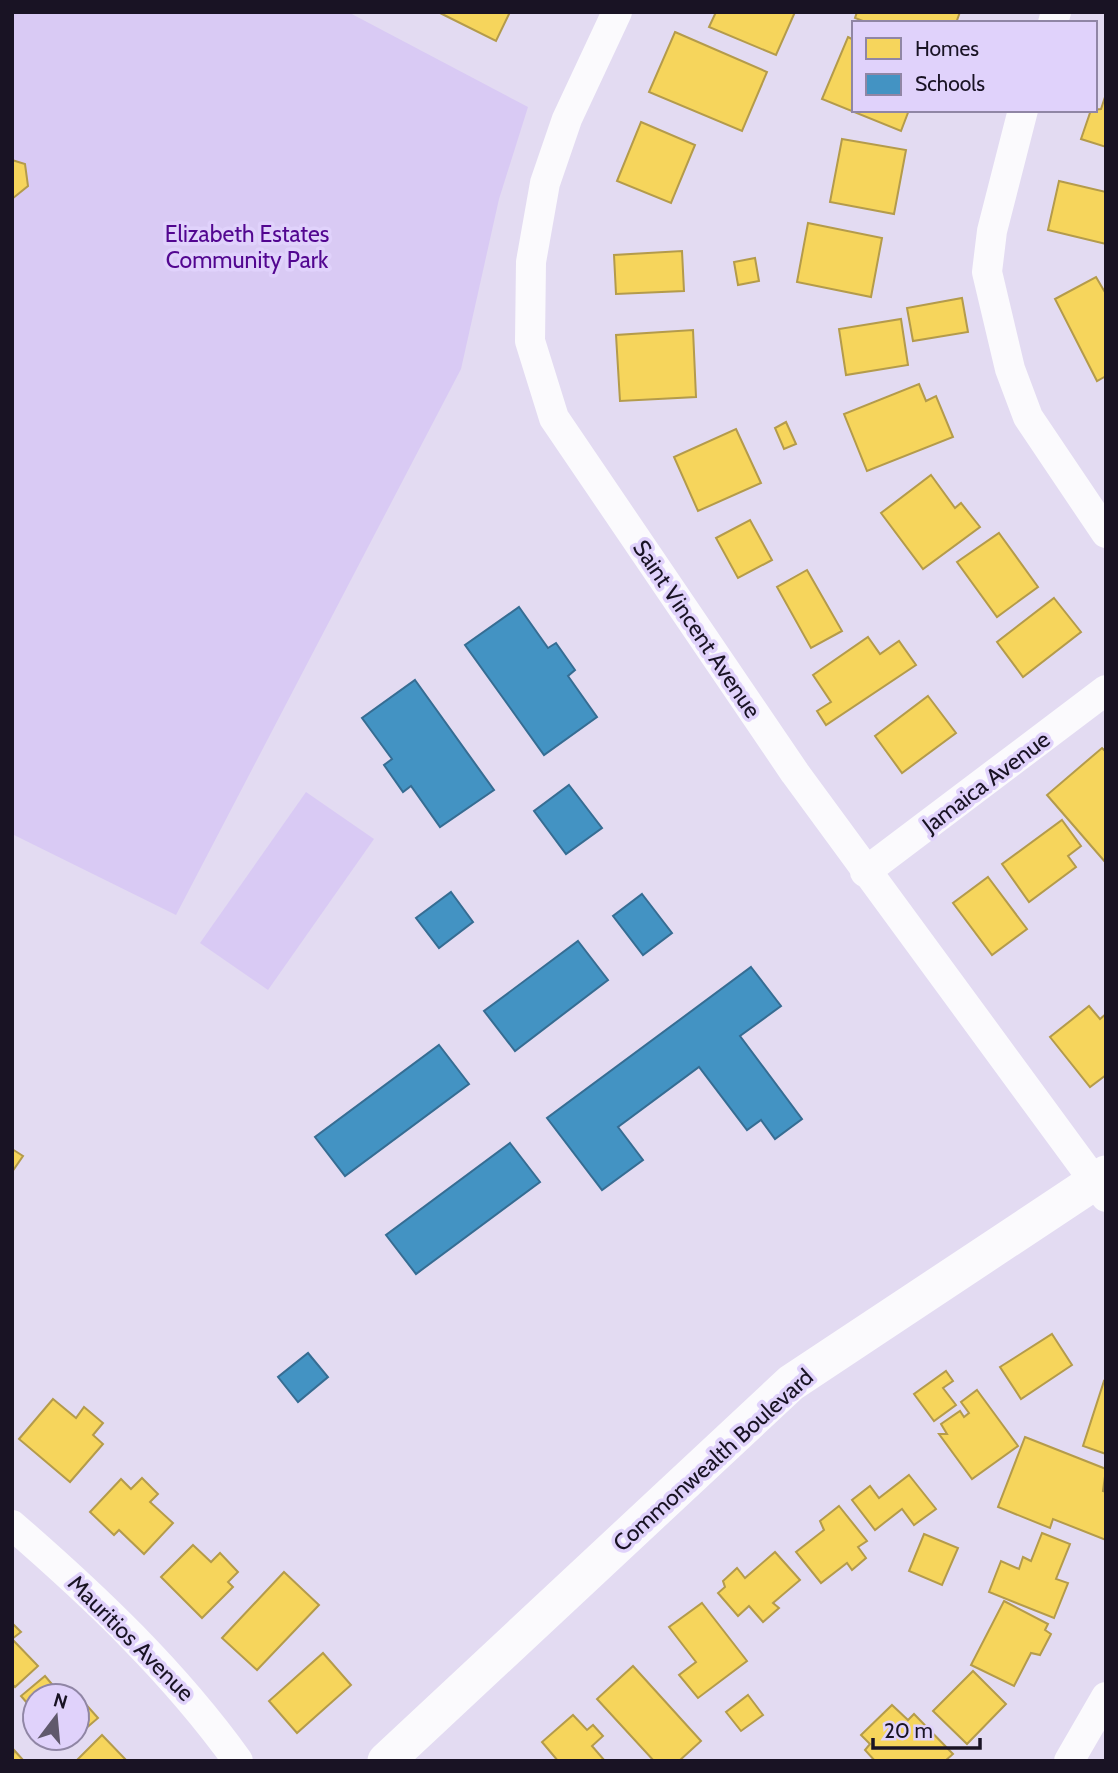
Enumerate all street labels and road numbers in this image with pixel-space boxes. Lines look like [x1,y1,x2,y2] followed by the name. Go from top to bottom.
[627,535,767,723] street label: Saint Vincent Avenue
[916,725,1055,840] street label: Jamaica Avenue
[607,1363,819,1557] street label: Commonwealth Boulevard
[62,1569,200,1707] street label: Mauritios Avenue

